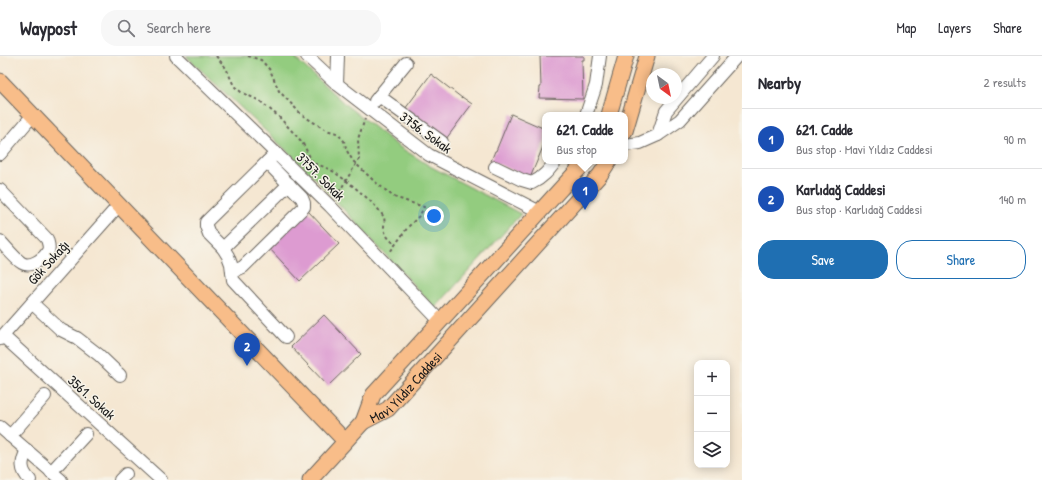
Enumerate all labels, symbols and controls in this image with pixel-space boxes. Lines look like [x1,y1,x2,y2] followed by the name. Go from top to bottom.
[101,10,381,46] search box
[20,15,77,41] text: Waypost
[115,17,137,39] icon: search
[147,17,211,38] text: Search here
[896,18,916,37] text: Map
[938,18,971,37] text: Layers
[993,18,1022,37] text: Share
[646,68,682,104] north arrow
[758,71,801,94] text: Nearby
[984,73,1026,91] text: 2 results
[396,107,456,157] street label: 3756. Sokak
[542,112,628,164] popup
[557,119,613,140] text: 621. Cadde
[796,119,853,140] text: 621. Cadde
[769,130,773,148] text: 1
[1004,130,1026,148] text: 90 m
[557,140,597,158] text: Bus stop
[796,140,933,158] text: Bus stop · Mavi Yıldız Caddesi
[293,148,350,205] street label: 3757. Sokak
[572,177,598,210] pin: 1
[796,179,886,200] text: Karlıdağ Caddesi
[768,190,774,208] text: 2
[999,190,1026,208] text: 140 m
[796,200,922,218] text: Bus stop · Karlıdağ Caddesi
[424,206,444,226] your location
[23,236,74,289] street label: Gök Sokağı
[758,240,888,279] button: Save
[896,240,1026,279] button: Share
[234,333,260,366] pin: 2
[366,347,445,427] street label: Mavi Yıldız Caddesi
[694,360,730,468] map controls
[694,360,730,396] button: +
[64,370,120,424] street label: 3561. Sokak
[694,396,730,432] button: −
[694,432,730,468] button: layers

